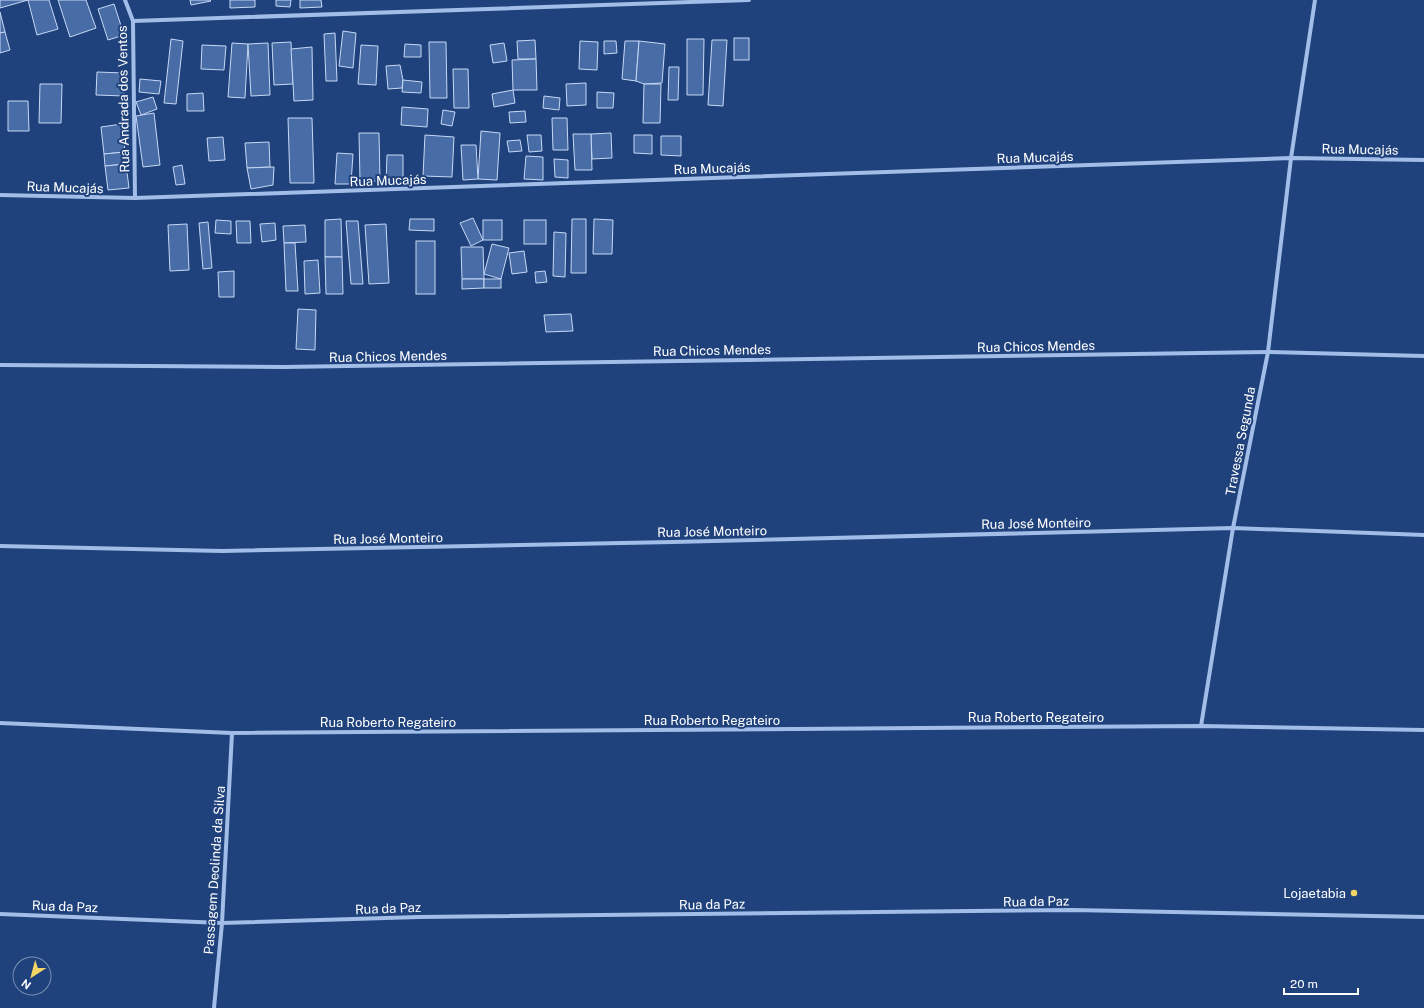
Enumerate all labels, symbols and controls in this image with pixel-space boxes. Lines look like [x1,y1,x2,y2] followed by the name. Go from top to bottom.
[115,25,132,173] street label: Rua Andrada dos Ventos
[1321,141,1399,158] street label: Rua Mucajás
[996,149,1074,166] street label: Rua Mucajás
[673,160,751,177] street label: Rua Mucajás
[349,172,427,189] street label: Rua Mucajás
[26,179,104,196] street label: Rua Mucajás
[977,338,1095,355] street label: Rua Chicos Mendes
[653,342,771,359] street label: Rua Chicos Mendes
[329,348,447,365] street label: Rua Chicos Mendes
[1223,385,1258,497] street label: Travessa Segunda
[981,515,1091,532] street label: Rua José Monteiro
[657,523,767,540] street label: Rua José Monteiro
[333,530,443,547] street label: Rua José Monteiro
[968,710,1104,725] street label: Rua Roberto Regateiro
[644,713,780,728] street label: Rua Roberto Regateiro
[320,715,456,730] street label: Rua Roberto Regateiro
[201,785,228,955] street label: Passagem Deolinda da Silva
[1283,886,1346,901] place label: Lojaetabia
[1349,888,1359,898] marker: Lojaetabia
[1003,893,1069,910] street label: Rua da Paz
[679,896,745,913] street label: Rua da Paz
[32,898,98,915] street label: Rua da Paz
[355,900,421,917] street label: Rua da Paz
[12,956,52,996] north arrow
[1284,970,1358,996] scale bar
[19,977,33,991] text: N
[1290,977,1318,991] text: 20 m

